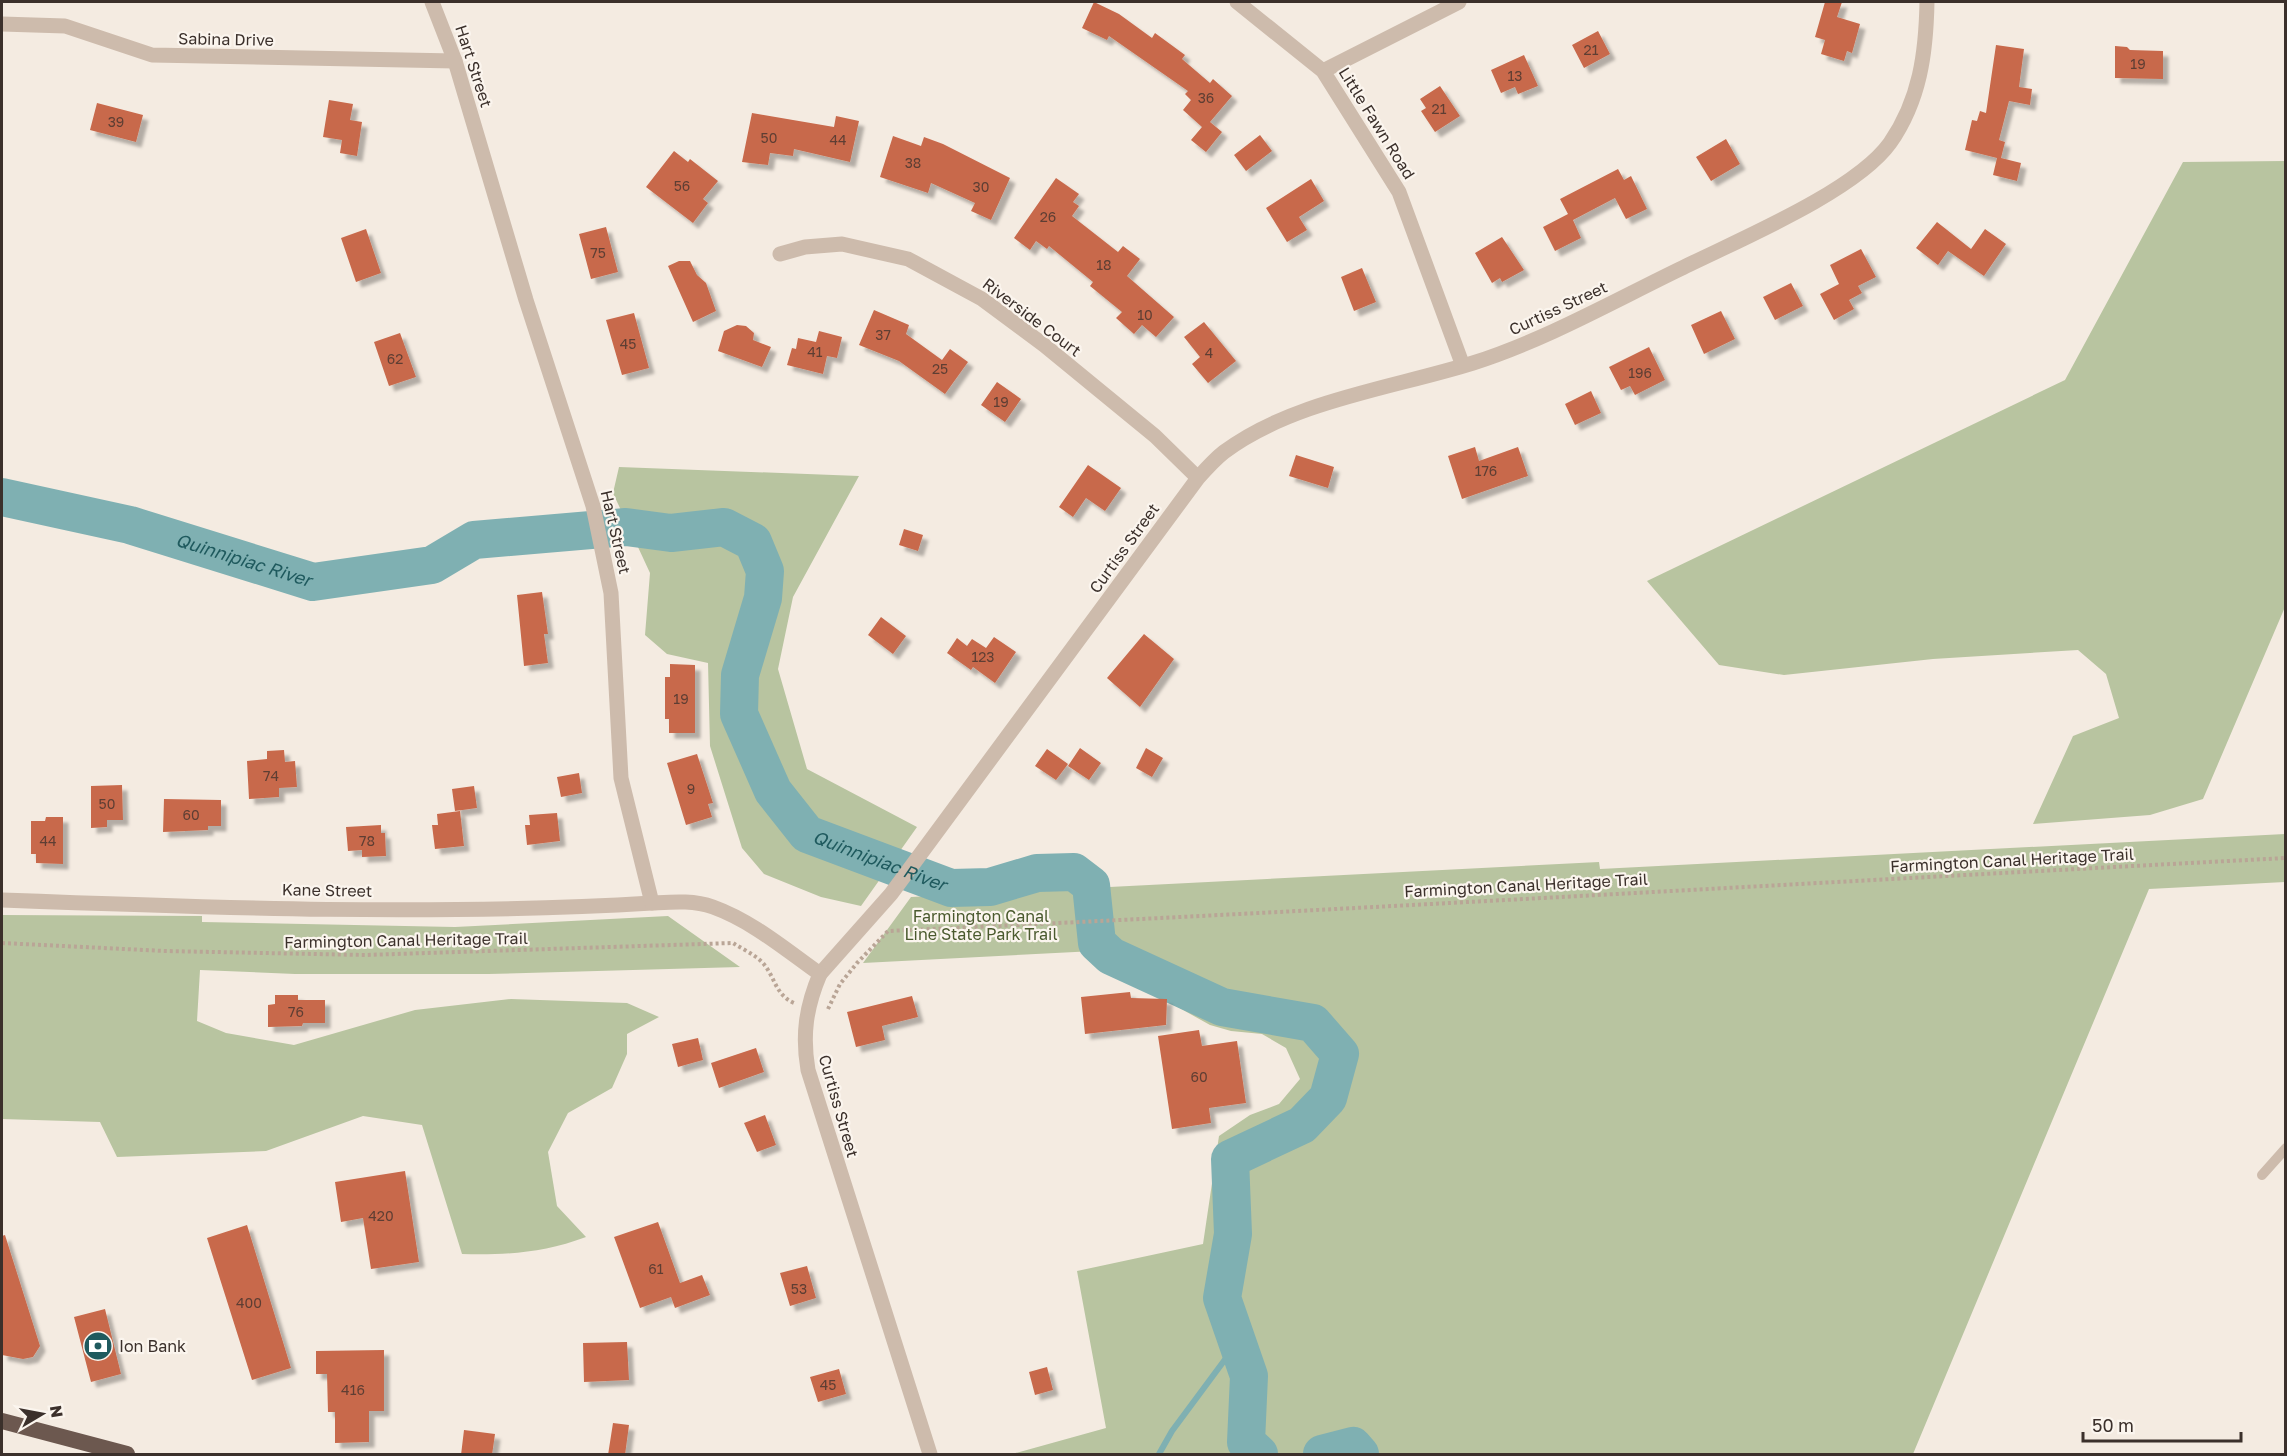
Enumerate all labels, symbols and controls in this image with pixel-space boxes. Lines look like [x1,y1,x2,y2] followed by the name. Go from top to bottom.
[451,22,497,110] street label: Hart Street
[178,28,274,50] street label: Sabina Drive
[1584,41,1599,58] house number: 21
[2130,55,2146,72] house number: 19
[1335,63,1419,183] street label: Little Fawn Road
[1508,67,1522,84] house number: 13
[1198,89,1214,106] house number: 36
[1432,100,1447,117] house number: 21
[108,113,124,130] house number: 39
[761,129,777,146] house number: 50
[829,131,847,148] house number: 44
[905,154,921,171] house number: 38
[674,177,690,194] house number: 56
[973,178,989,195] house number: 30
[1040,208,1056,225] house number: 26
[590,244,606,261] house number: 75
[1096,256,1112,273] house number: 18
[979,273,1085,361] street label: Riverside Court
[1506,277,1610,339] street label: Curtiss Street
[1137,306,1153,323] house number: 10
[875,326,891,343] house number: 37
[620,335,636,352] house number: 45
[807,343,823,360] house number: 41
[1205,344,1213,361] house number: 4
[387,350,403,367] house number: 62
[932,360,948,377] house number: 25
[1628,364,1652,381] house number: 196
[993,393,1009,410] house number: 19
[1475,462,1497,479] house number: 176
[597,488,635,576] street label: Hart Street
[1085,499,1163,597] street label: Curtiss Street
[173,528,317,592] water label: Quinnipiac River
[971,648,995,665] house number: 123
[673,690,689,707] house number: 19
[263,767,279,784] house number: 74
[687,780,695,797] house number: 9
[99,795,115,812] house number: 50
[182,806,200,823] house number: 60
[810,825,952,896] water label: Quinnipiac River
[39,832,57,849] house number: 44
[359,832,375,849] house number: 78
[1890,844,2134,876] street label: Farmington Canal Heritage Trail
[1404,869,1648,901] street label: Farmington Canal Heritage Trail
[282,879,372,901] street label: Kane Street
[904,906,1058,944] park label: Farmington Canal Line State Park Trail
[284,928,528,952] street label: Farmington Canal Heritage Trail
[288,1003,304,1020] house number: 76
[815,1052,863,1160] street label: Curtiss Street
[1190,1068,1208,1085] house number: 60
[368,1207,394,1224] house number: 420
[648,1260,664,1277] house number: 61
[791,1280,807,1297] house number: 53
[236,1294,262,1311] house number: 400
[82,1330,114,1362] bank icon: Ion Bank
[119,1336,186,1356] place label: Ion Bank
[820,1376,836,1393] house number: 45
[341,1381,365,1398] house number: 416
[12,1384,72,1444] north arrow
[46,1404,68,1419] text: N
[2083,1405,2240,1443] scale bar
[2092,1414,2134,1436] text: 50 m

